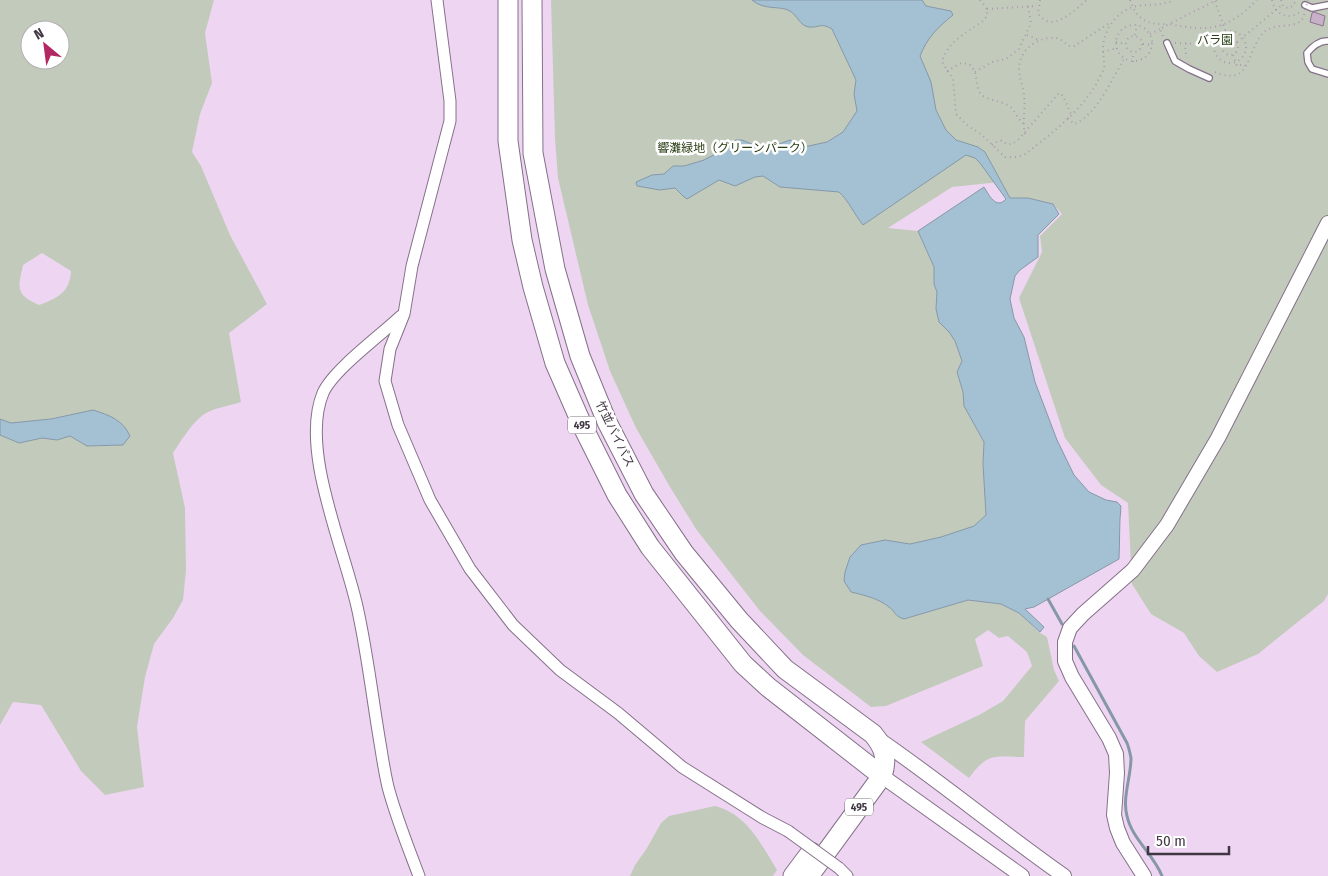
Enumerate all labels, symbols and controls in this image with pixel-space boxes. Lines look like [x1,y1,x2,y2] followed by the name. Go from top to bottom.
[20,20,70,70] north arrow
[31,25,47,44] text: N
[1197,33,1233,47] park label: バラ園
[657,141,813,155] park label: 響灘緑地（グリーンパーク）
[593,399,637,469] street label: 竹並バイパス
[568,416,596,434] road number: 495
[845,799,873,816] road number: 495
[1148,824,1229,856] scale bar
[1156,832,1186,850] text: 50 m

